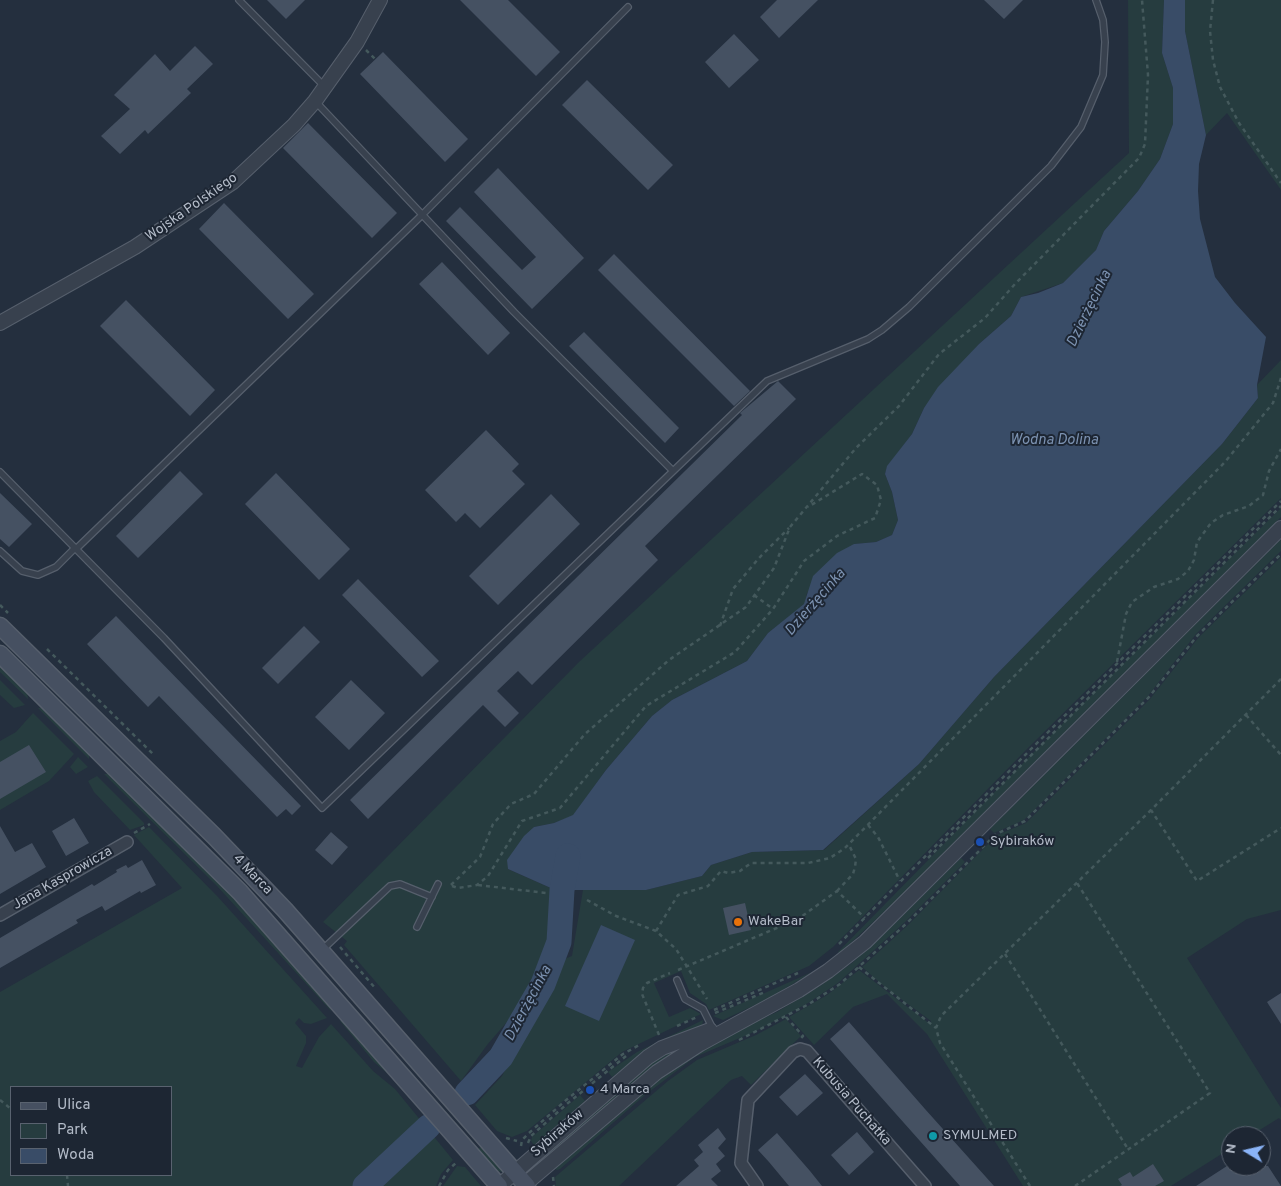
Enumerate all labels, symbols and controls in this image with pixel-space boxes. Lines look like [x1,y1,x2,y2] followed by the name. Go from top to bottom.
[143,170,241,246] street label: Wojska Polskiego
[1064,268,1116,350] water label: Dzierżęcinka
[1010,432,1098,450] water label: Wodna Dolina
[782,566,850,640] water label: Dzierżęcinka
[990,834,1054,850] place label: Sybiraków
[974,836,986,848] marker: Sybiraków
[10,844,116,914] street label: Jana Kasprowicza
[229,851,275,899] street label: 4 Marca
[748,914,804,930] place label: WakeBar
[732,916,744,928] marker: WakeBar
[502,963,556,1045] water label: Dzierżęcinka
[808,1054,894,1150] street label: Kubusia Puchatka
[600,1082,650,1098] place label: 4 Marca
[584,1084,596,1096] marker: 4 Marca
[10,1086,172,1176] legend
[57,1096,90,1115] text: Ulica
[528,1107,588,1161] street label: Sybiraków
[57,1121,88,1140] text: Park
[1221,1126,1271,1176] north arrow
[943,1128,1017,1144] place label: SYMULMED
[927,1130,939,1142] marker: SYMULMED
[1222,1142,1241,1155] text: N
[57,1146,94,1165] text: Woda

